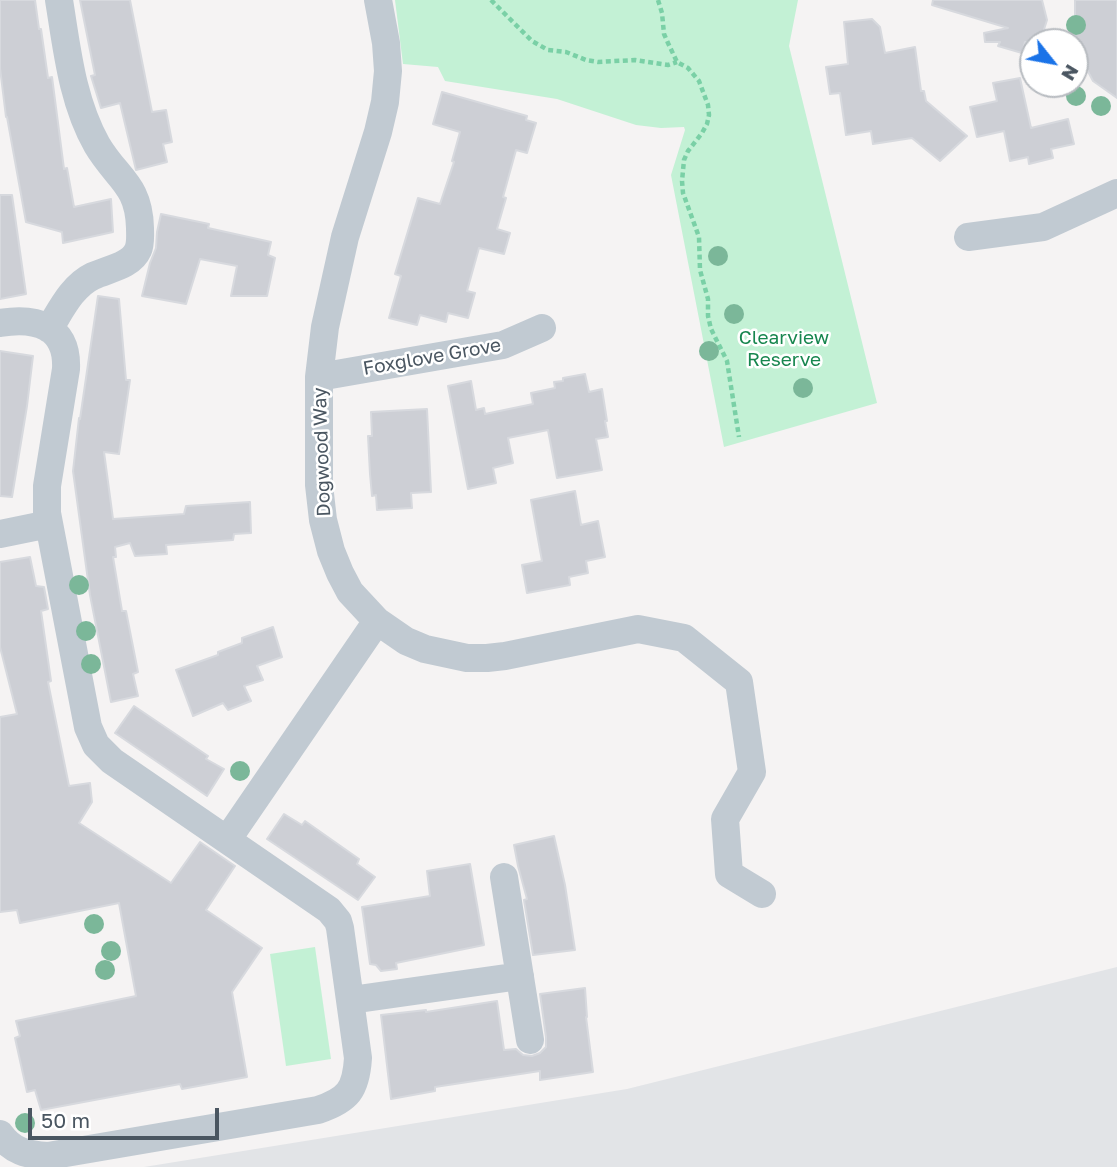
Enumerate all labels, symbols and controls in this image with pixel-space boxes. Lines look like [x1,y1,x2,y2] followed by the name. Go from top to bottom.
[1019,28,1089,98] north arrow
[1057,61,1084,85] text: N
[739,327,829,371] park label: Clearview Reserve
[361,334,503,380] street label: Foxglove Grove
[308,387,336,517] street label: Dogwood Way
[32,1094,222,1138] scale bar
[41,1107,90,1133] text: 50 m

